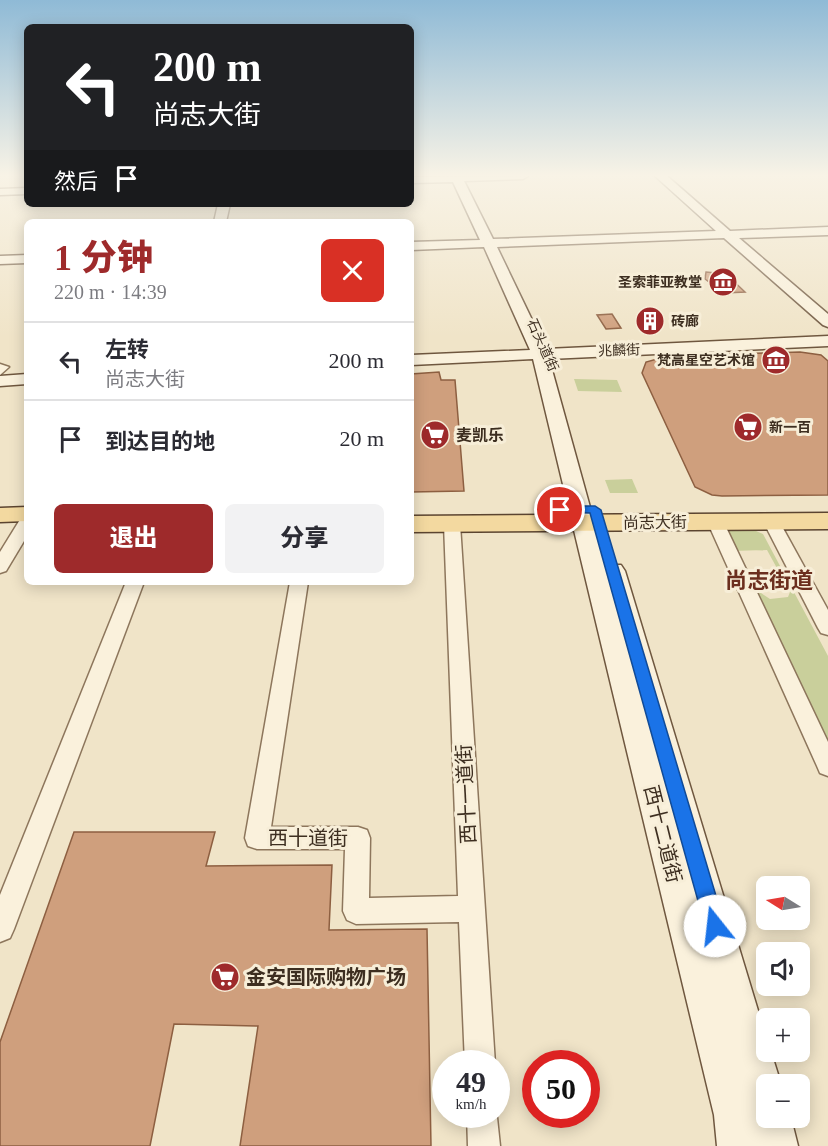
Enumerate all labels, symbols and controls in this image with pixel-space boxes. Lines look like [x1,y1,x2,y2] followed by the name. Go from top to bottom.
[153,44,262,90] text: 200 m
[54,48,132,126] icon: left
[153,100,261,130] text: 尚志大街
[110,162,143,195] icon: arrive
[54,169,98,194] text: 然后
[54,238,153,278] text: 1 分钟
[321,239,384,302] button: close
[707,266,739,298] museum icon: 圣索菲亚教堂
[618,275,702,290] place label: 圣索菲亚教堂
[54,281,167,303] text: 220 m · 14:39
[634,305,666,337] building icon: 砖廊
[671,313,699,329] place label: 砖廊
[524,317,561,374] street label: 石头道街
[105,337,149,362] text: 左转
[598,341,640,359] street label: 兆麟街
[760,344,792,376] museum icon: 梵高星空艺术馆
[54,345,87,378] icon: left
[328,348,384,373] text: 200 m
[657,352,755,368] place label: 梵高星空艺术馆
[105,368,185,390] text: 尚志大街
[732,411,764,443] supermarket icon: 新一百
[419,419,451,451] supermarket icon: 麦凯乐
[769,420,811,435] place label: 新一百
[54,423,87,456] icon: arrive
[339,426,384,451] text: 20 m
[456,427,504,444] place label: 麦凯乐
[105,429,215,454] text: 到达目的地
[534,484,585,535] pin
[543,493,576,526] icon: arrive
[54,504,213,573] button: 退出
[225,504,384,573] button: 分享
[623,513,687,532] street label: 尚志大街
[725,568,813,593] district label: 尚志街道
[452,743,480,845] street label: 西十一道街
[640,783,686,885] street label: 西十二道街
[268,827,348,849] street label: 西十道街
[756,876,810,930] north arrow
[756,876,810,1128] map controls
[683,894,747,958] position arrow
[756,942,810,996] button: sound
[209,961,241,993] supermarket icon: 金安国际购物广场
[246,966,406,988] place label: 金安国际购物广场
[756,1008,810,1062] button: +
[522,1050,600,1128] speed limit sign: 50
[456,1065,486,1098] text: 49
[756,1074,810,1128] button: −
[456,1096,486,1112] text: km/h

